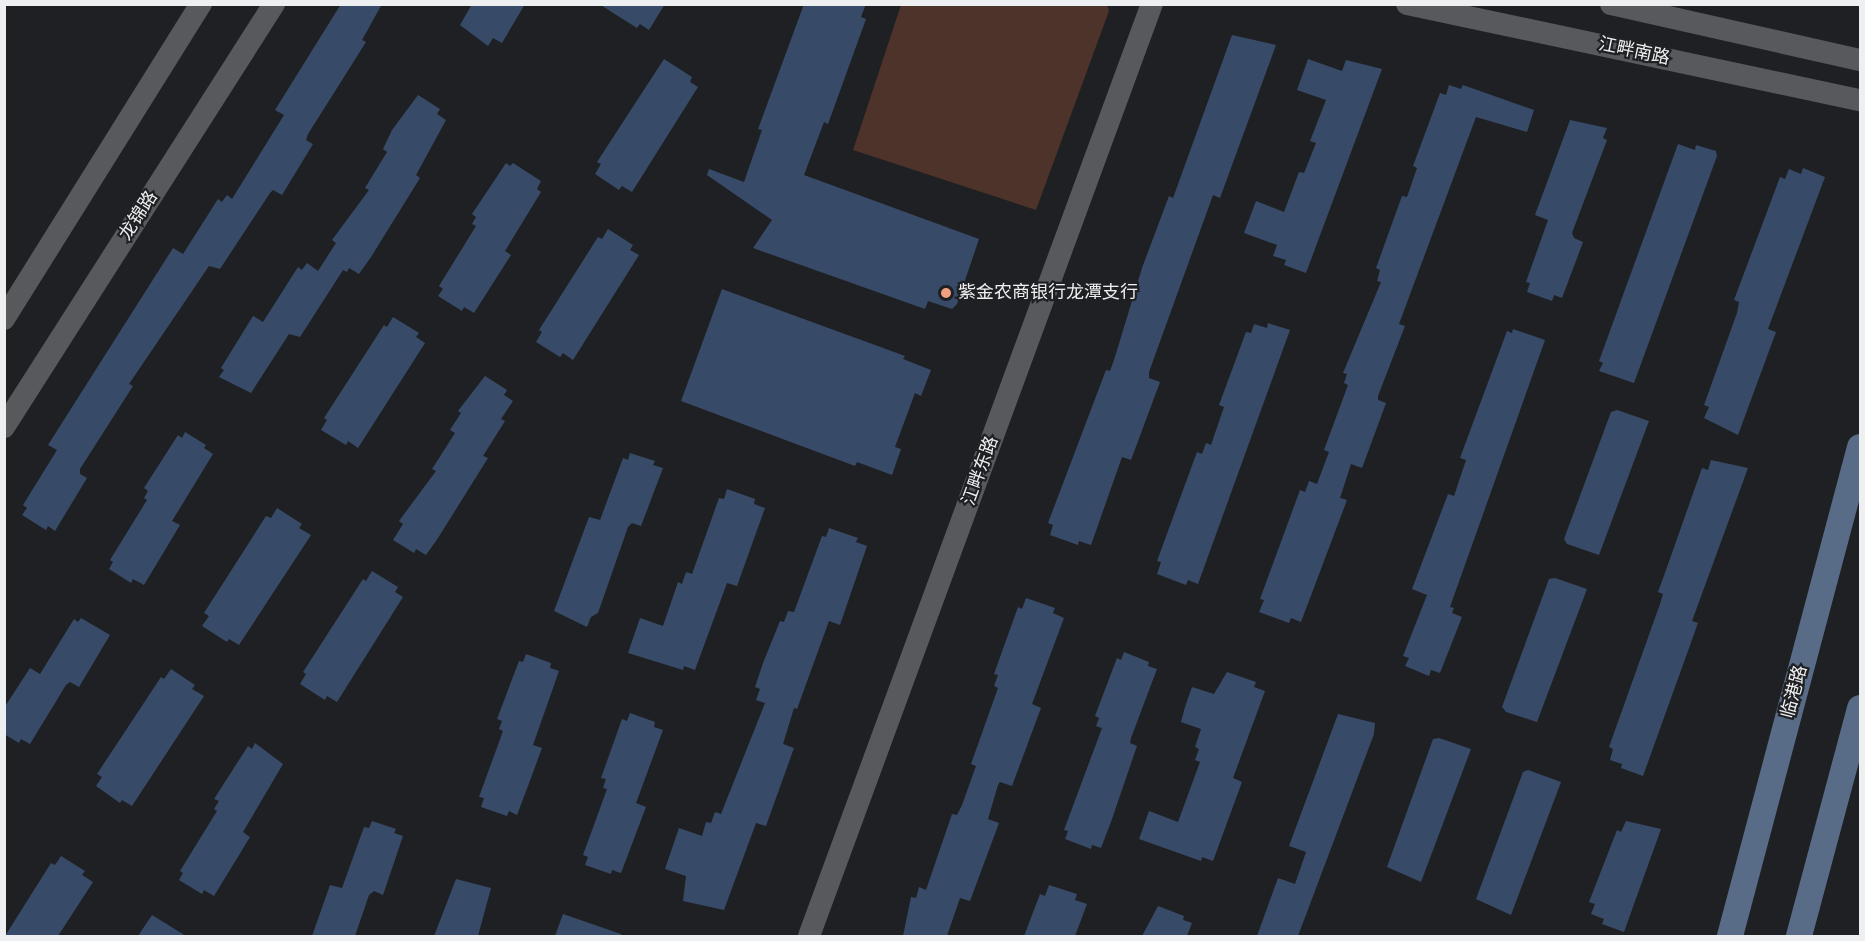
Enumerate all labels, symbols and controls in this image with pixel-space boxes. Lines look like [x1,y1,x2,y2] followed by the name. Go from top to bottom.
[1597,34,1671,70] street label: 江畔南路
[115,187,163,245] street label: 龙锦路
[958,282,1138,304] place label: 紫金农商银行龙潭支行
[939,286,953,300] marker: 紫金农商银行龙潭支行
[959,433,1003,509] street label: 江畔东路
[1778,663,1812,721] street label: 临港路

